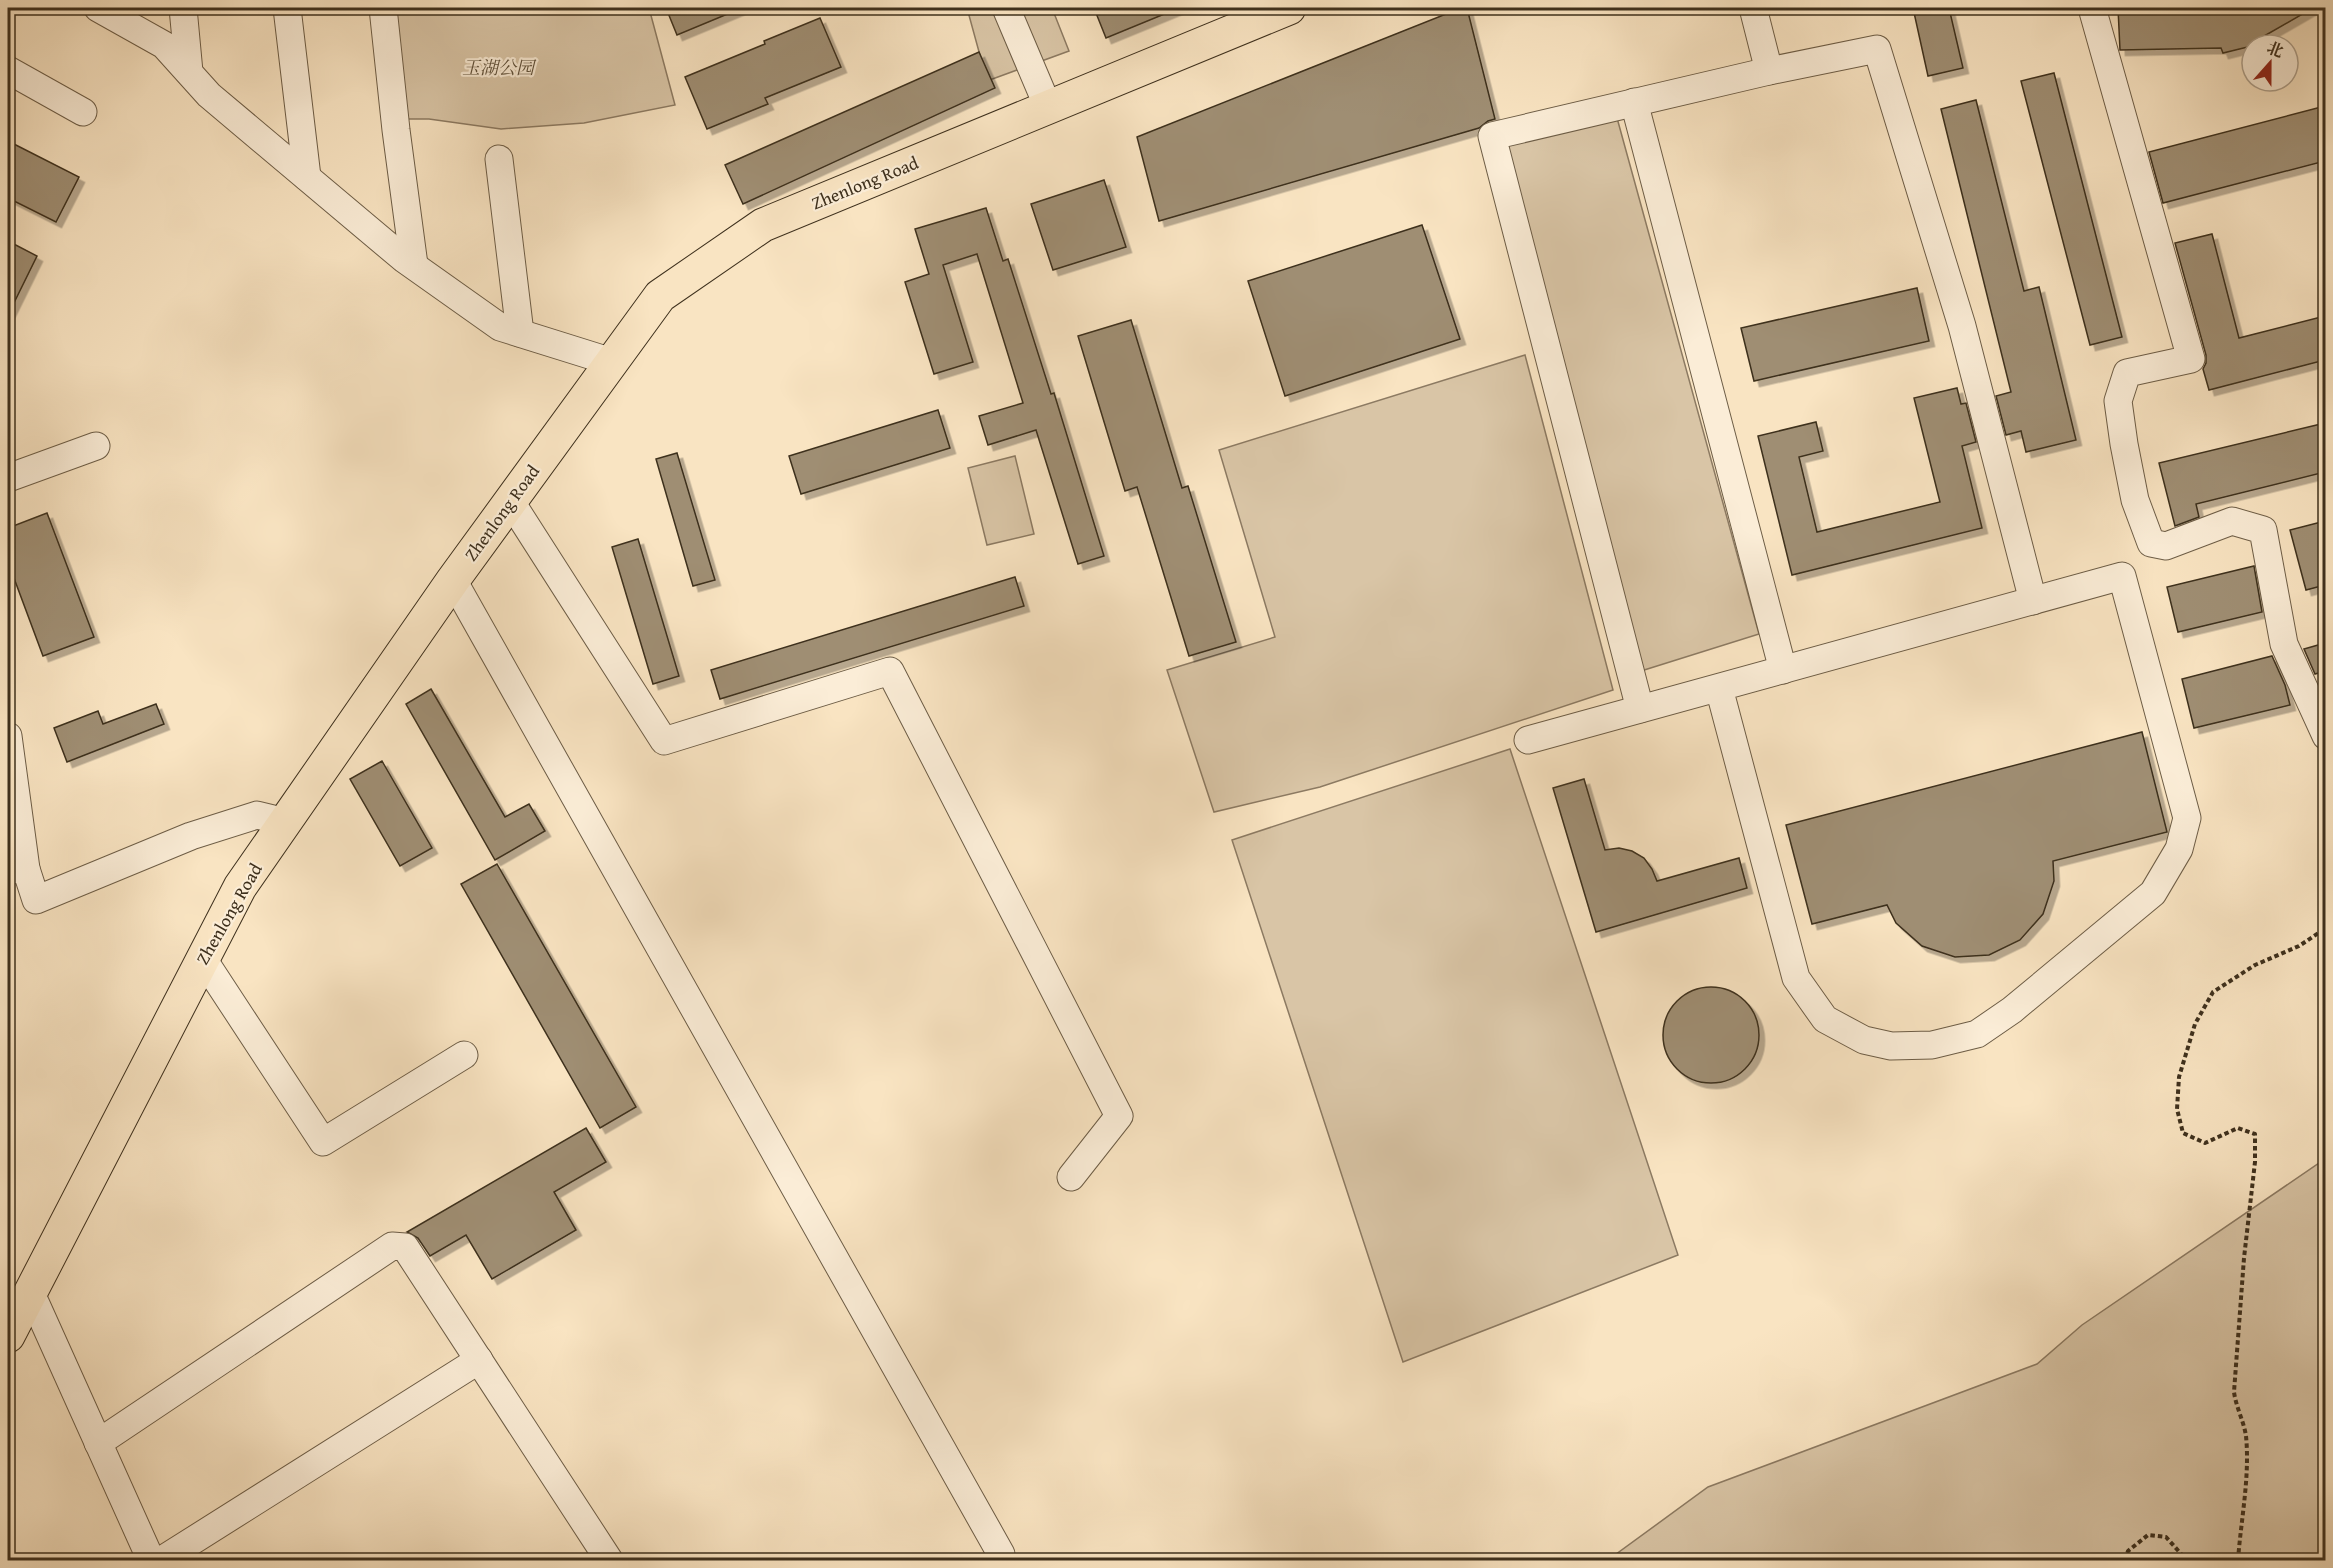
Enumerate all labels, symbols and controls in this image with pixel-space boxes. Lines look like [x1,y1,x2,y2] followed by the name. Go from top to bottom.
[2240,33,2300,93] north arrow
[2264,35,2287,63] text: 北
[462,54,537,81] park label: 玉湖公园
[807,149,923,216] street label: Zhenlong Road
[457,459,546,566] street label: Zhenlong Road
[189,858,269,969] street label: Zhenlong Road

